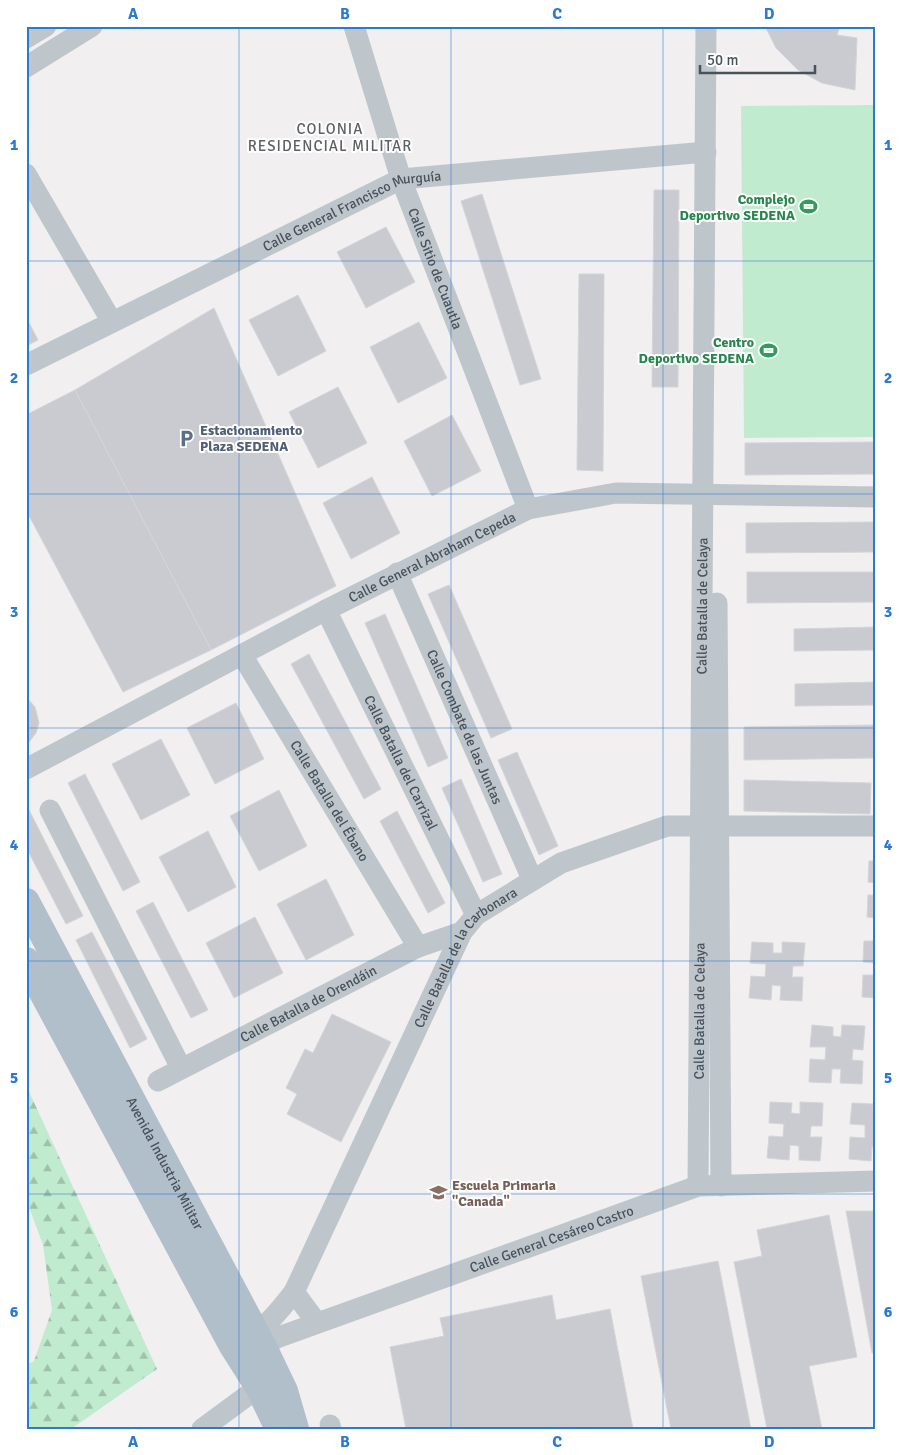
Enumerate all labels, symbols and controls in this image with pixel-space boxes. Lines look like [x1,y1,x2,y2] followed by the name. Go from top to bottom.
[128,4,139,24] text: A
[340,4,350,24] text: B
[552,4,562,24] text: C
[764,4,775,24] text: D
[700,42,814,74] scale bar
[707,51,738,69] text: 50 m
[248,120,412,155] district label: COLONIA RESIDENCIAL MILITAR
[10,135,19,155] text: 1
[884,135,893,155] text: 1
[260,167,442,255] street label: Calle General Francisco Murguía
[680,191,795,224] place label: Complejo Deportivo SEDENA
[799,197,819,217] sports icon: Complejo Deportivo SEDENA
[404,206,466,332] street label: Calle Sitio de Cuautla
[639,334,754,367] place label: Centro Deportivo SEDENA
[758,340,778,360] sports icon: Centro Deportivo SEDENA
[10,368,18,388] text: 2
[884,368,892,388] text: 2
[200,422,302,455] place label: Estacionamiento Plaza SEDENA
[176,428,196,448] parking icon: Estacionamiento Plaza SEDENA
[346,508,519,606] street label: Calle General Abraham Cepeda
[694,538,711,674] street label: Calle Batalla de Celaya
[10,602,18,622] text: 3
[884,602,892,622] text: 3
[423,647,506,807] street label: Calle Combate de las Juntas
[360,693,441,833] street label: Calle Batalla del Carrizal
[286,737,372,864] street label: Calle Batalla del Ébano
[10,835,19,855] text: 4
[884,835,893,855] text: 4
[410,884,520,1031] street label: Calle Batalla de la Carbonara
[691,943,709,1079] street label: Calle Batalla de Celaya
[237,962,380,1046] street label: Calle Batalla de Orendáin
[10,1068,18,1088] text: 5
[884,1068,892,1088] text: 5
[122,1094,207,1234] street label: Avenida Industria Militar
[452,1177,556,1210] place label: Escuela Primaria "Canada"
[428,1183,448,1203] school or university icon: Escuela Primaria "Canada"
[467,1202,636,1277] street label: Calle General Cesáreo Castro
[10,1302,19,1322] text: 6
[884,1302,893,1322] text: 6
[128,1432,139,1452] text: A
[340,1432,350,1452] text: B
[552,1432,562,1452] text: C
[764,1432,775,1452] text: D

